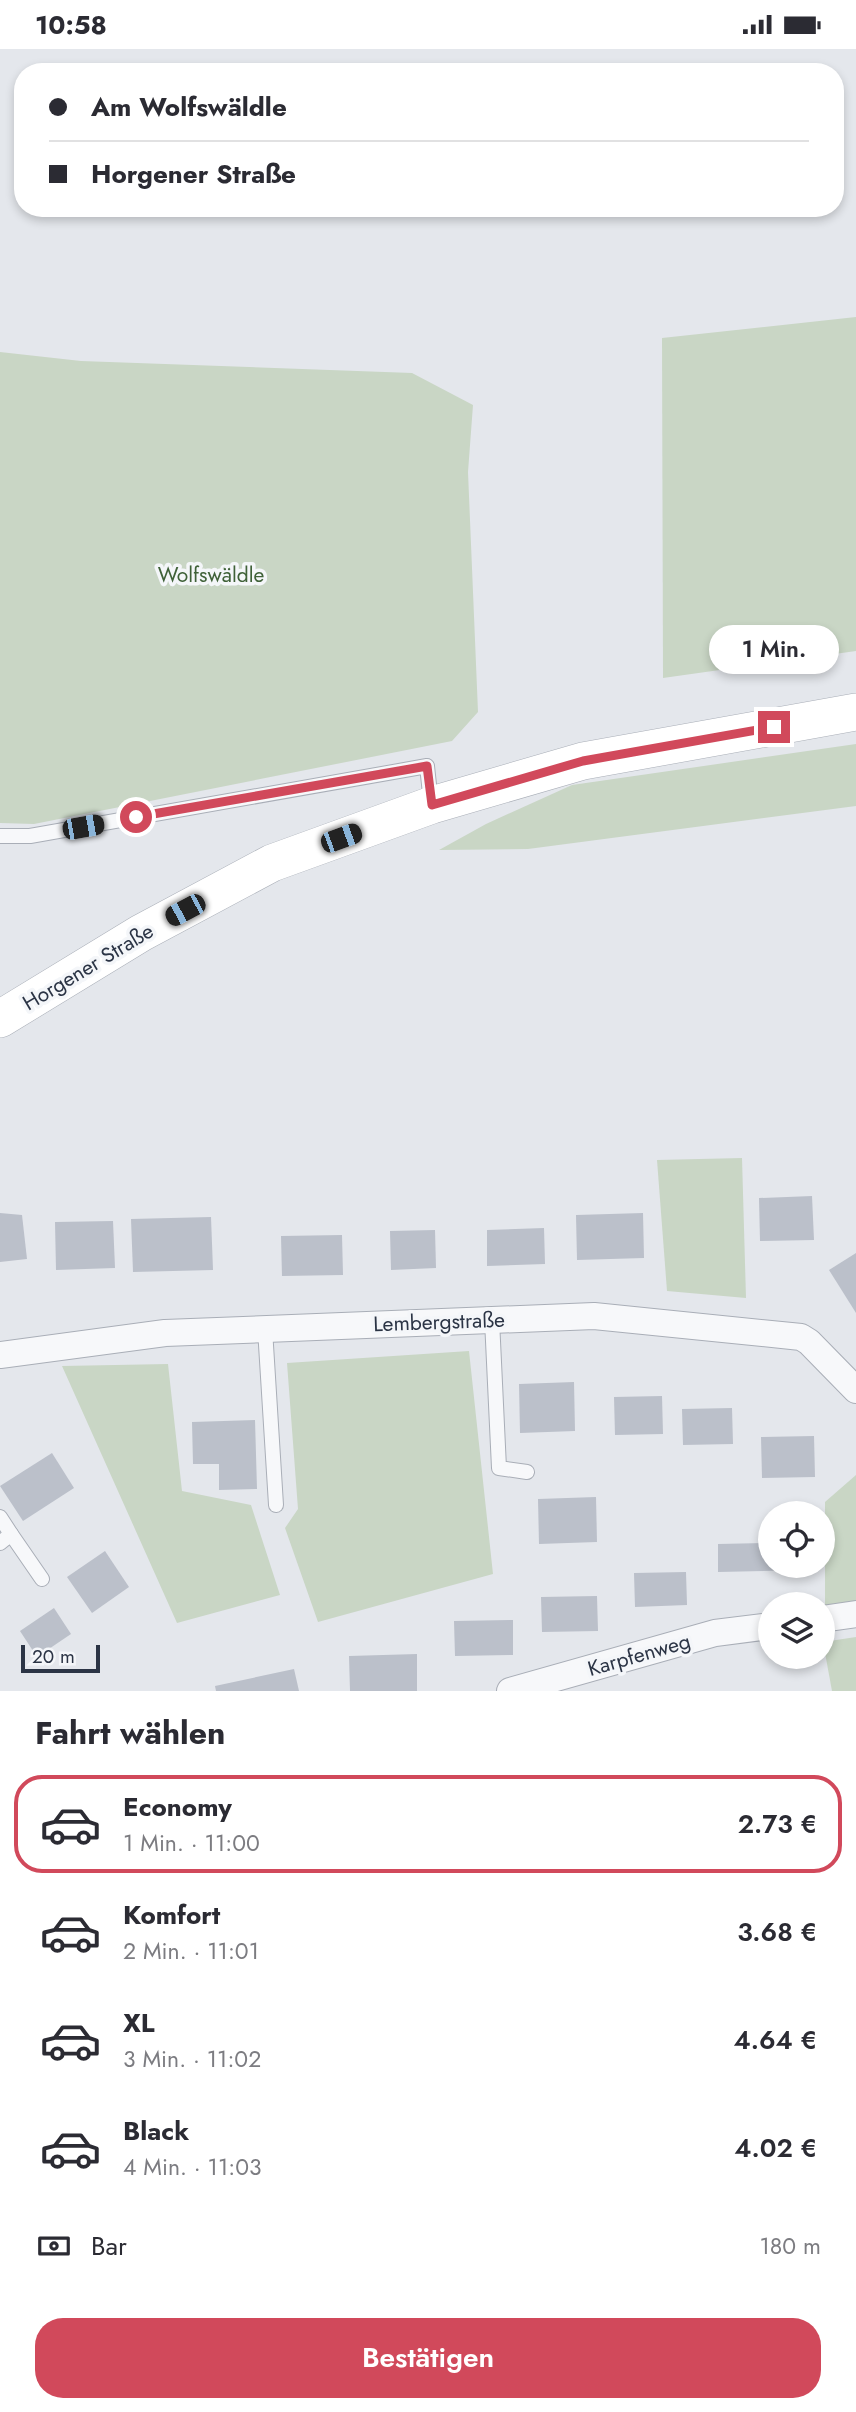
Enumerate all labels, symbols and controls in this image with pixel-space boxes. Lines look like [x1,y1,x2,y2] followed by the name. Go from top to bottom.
[35,6,107,44] text: 10:58
[91,88,287,126] text: Am Wolfswäldle
[91,155,296,193] text: Horgener Straße
[158,560,265,590] park label: Wolfswäldle
[709,625,839,675] callout: 1 Min.
[742,632,806,666] text: 1 Min.
[758,711,790,743] route end
[120,801,152,833] route start
[61,813,106,841] car
[318,821,365,855] car
[162,891,209,929] car
[17,916,159,1018] street label: Horgener Straße
[373,1305,506,1339] street label: Lembergstraße
[758,1501,835,1669] map controls
[758,1501,835,1578] button: locate
[758,1592,835,1669] button: layers
[584,1626,694,1684] street label: Karpfenweg
[21,1642,100,1674] scale bar
[32,1643,75,1670] text: 20 m
[35,1710,225,1756] text: Fahrt wählen
[123,1788,232,1826] text: Economy
[39,1793,102,1856] icon: car
[738,1805,817,1843] text: 2.73 €
[123,1826,260,1860] text: 1 Min. · 11:00
[123,1896,220,1934] text: Komfort
[39,1901,102,1964] icon: car
[737,1913,817,1951] text: 3.68 €
[123,1934,259,1968] text: 2 Min. · 11:01
[123,2004,155,2042] text: XL
[39,2009,102,2072] icon: car
[734,2021,817,2059] text: 4.64 €
[123,2042,261,2076] text: 3 Min. · 11:02
[123,2112,189,2150] text: Black
[39,2117,102,2180] icon: car
[734,2129,817,2167] text: 4.02 €
[123,2150,262,2184] text: 4 Min. · 11:03
[35,2227,73,2265] icon: cash
[91,2227,127,2265] text: Bar
[759,2229,821,2263] text: 180 m
[35,2318,821,2398] button: Bestätigen

